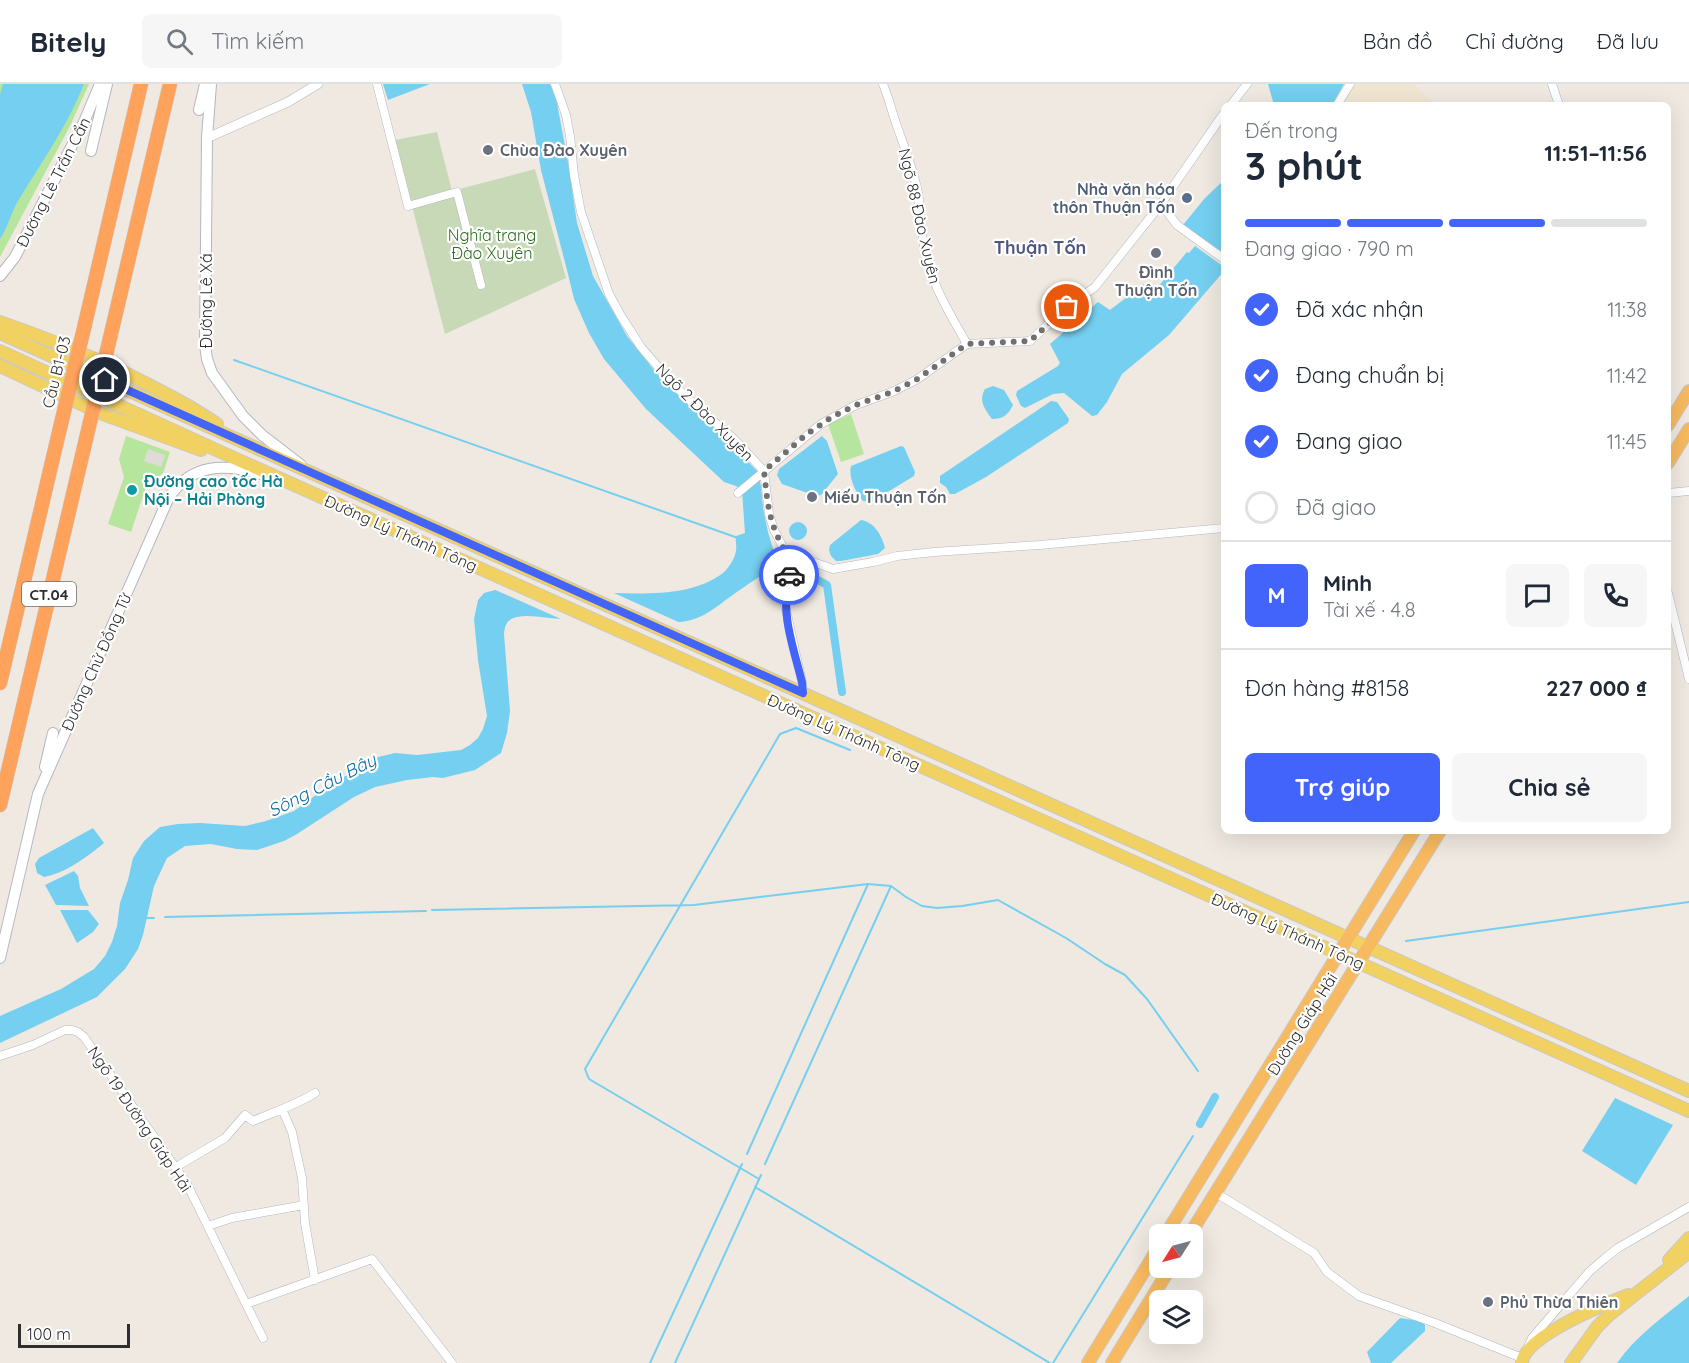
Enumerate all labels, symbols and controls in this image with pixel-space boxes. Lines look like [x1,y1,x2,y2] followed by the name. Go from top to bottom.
[142,14,562,68] search box
[30,24,106,59] text: Bitely
[163,25,196,58] icon: search
[211,27,304,55] text: Tìm kiếm
[1363,28,1432,54] text: Bản đồ
[1465,28,1564,54] text: Chỉ đường
[1597,28,1659,54] text: Đã lưu
[12,114,94,250] street label: Đường Lê Trần Cẩn
[1245,118,1338,143] text: Đến trong
[1544,139,1647,167] text: 11:51–11:56
[500,140,627,160] place label: Chùa Đào Xuyên
[1245,141,1363,190] text: 3 phút
[481,143,495,157] marker: Chùa Đào Xuyên
[895,146,945,286] street label: Ngõ 88 Đào Xuyên
[1053,179,1175,217] place label: Nhà văn hóa thôn Thuận Tốn
[1180,191,1194,205] marker: Nhà văn hóa thôn Thuận Tốn
[448,225,536,263] park label: Nghĩa trang Đào Xuyên
[994,236,1086,259] district label: Thuận Tốn
[1245,236,1414,261] text: Đang giao · 790 m
[1149,246,1163,260] marker: Đình Thuận Tốn
[196,253,216,349] street label: Đường Lê Xá
[1115,262,1197,300] place label: Đình Thuận Tốn
[1041,281,1092,332] pin
[1050,290,1083,323] icon: bag
[1245,293,1278,326] icon: check
[1296,295,1424,323] text: Đã xác nhận
[1607,297,1647,322] text: 11:38
[37,334,75,410] street label: Cầu B1-03
[79,354,130,405] pin
[652,359,758,465] street label: Ngõ 2 Đào Xuyên
[1245,359,1278,392] icon: check
[1296,361,1444,389] text: Đang chuẩn bị
[88,363,121,396] icon: home
[1607,363,1647,388] text: 11:42
[1245,425,1278,458] icon: check
[1296,427,1403,455] text: Đang giao
[1607,429,1647,454] text: 11:45
[143,471,283,509] place label: Đường cao tốc Hà Nội – Hải Phòng
[125,483,139,497] marker: Đường cao tốc Hà Nội – Hải Phòng
[824,487,947,507] place label: Miếu Thuận Tốn
[321,490,481,576] street label: Đường Lý Thánh Tông
[805,490,819,504] marker: Miếu Thuận Tốn
[1296,493,1376,521] text: Đã giao
[759,545,819,605] courier
[773,559,806,592] icon: car
[1506,564,1569,627] button: chat
[1584,564,1647,627] button: phone
[1323,569,1372,597] text: Minh
[1267,581,1286,609] text: M
[22,582,76,606] road number: CT.04
[57,589,136,734] street label: Đường Chử Đồng Tử
[1323,597,1415,622] text: Tài xế · 4.8
[1245,674,1409,702] text: Đơn hàng #8158
[1546,674,1647,702] text: 227 000 ₫
[764,689,924,775] street label: Đường Lý Thánh Tông
[264,747,381,822] water label: Sông Cầu Bây
[1245,753,1440,822] button: Trợ giúp
[1452,753,1647,822] button: Chia sẻ
[1208,888,1368,974] street label: Đường Lý Thánh Tông
[1263,969,1341,1079] street label: Đường Giáp Hải
[84,1042,196,1196] street label: Ngõ 19 Đường Giáp Hải
[1149,1224,1203,1278] north arrow
[1149,1224,1203,1344] map controls
[1149,1290,1203,1344] button: layers
[1500,1292,1618,1312] place label: Phủ Thừa Thiên
[1481,1295,1495,1309] marker: Phủ Thừa Thiên
[18,1321,130,1348] scale bar
[27,1324,71,1344] text: 100 m

